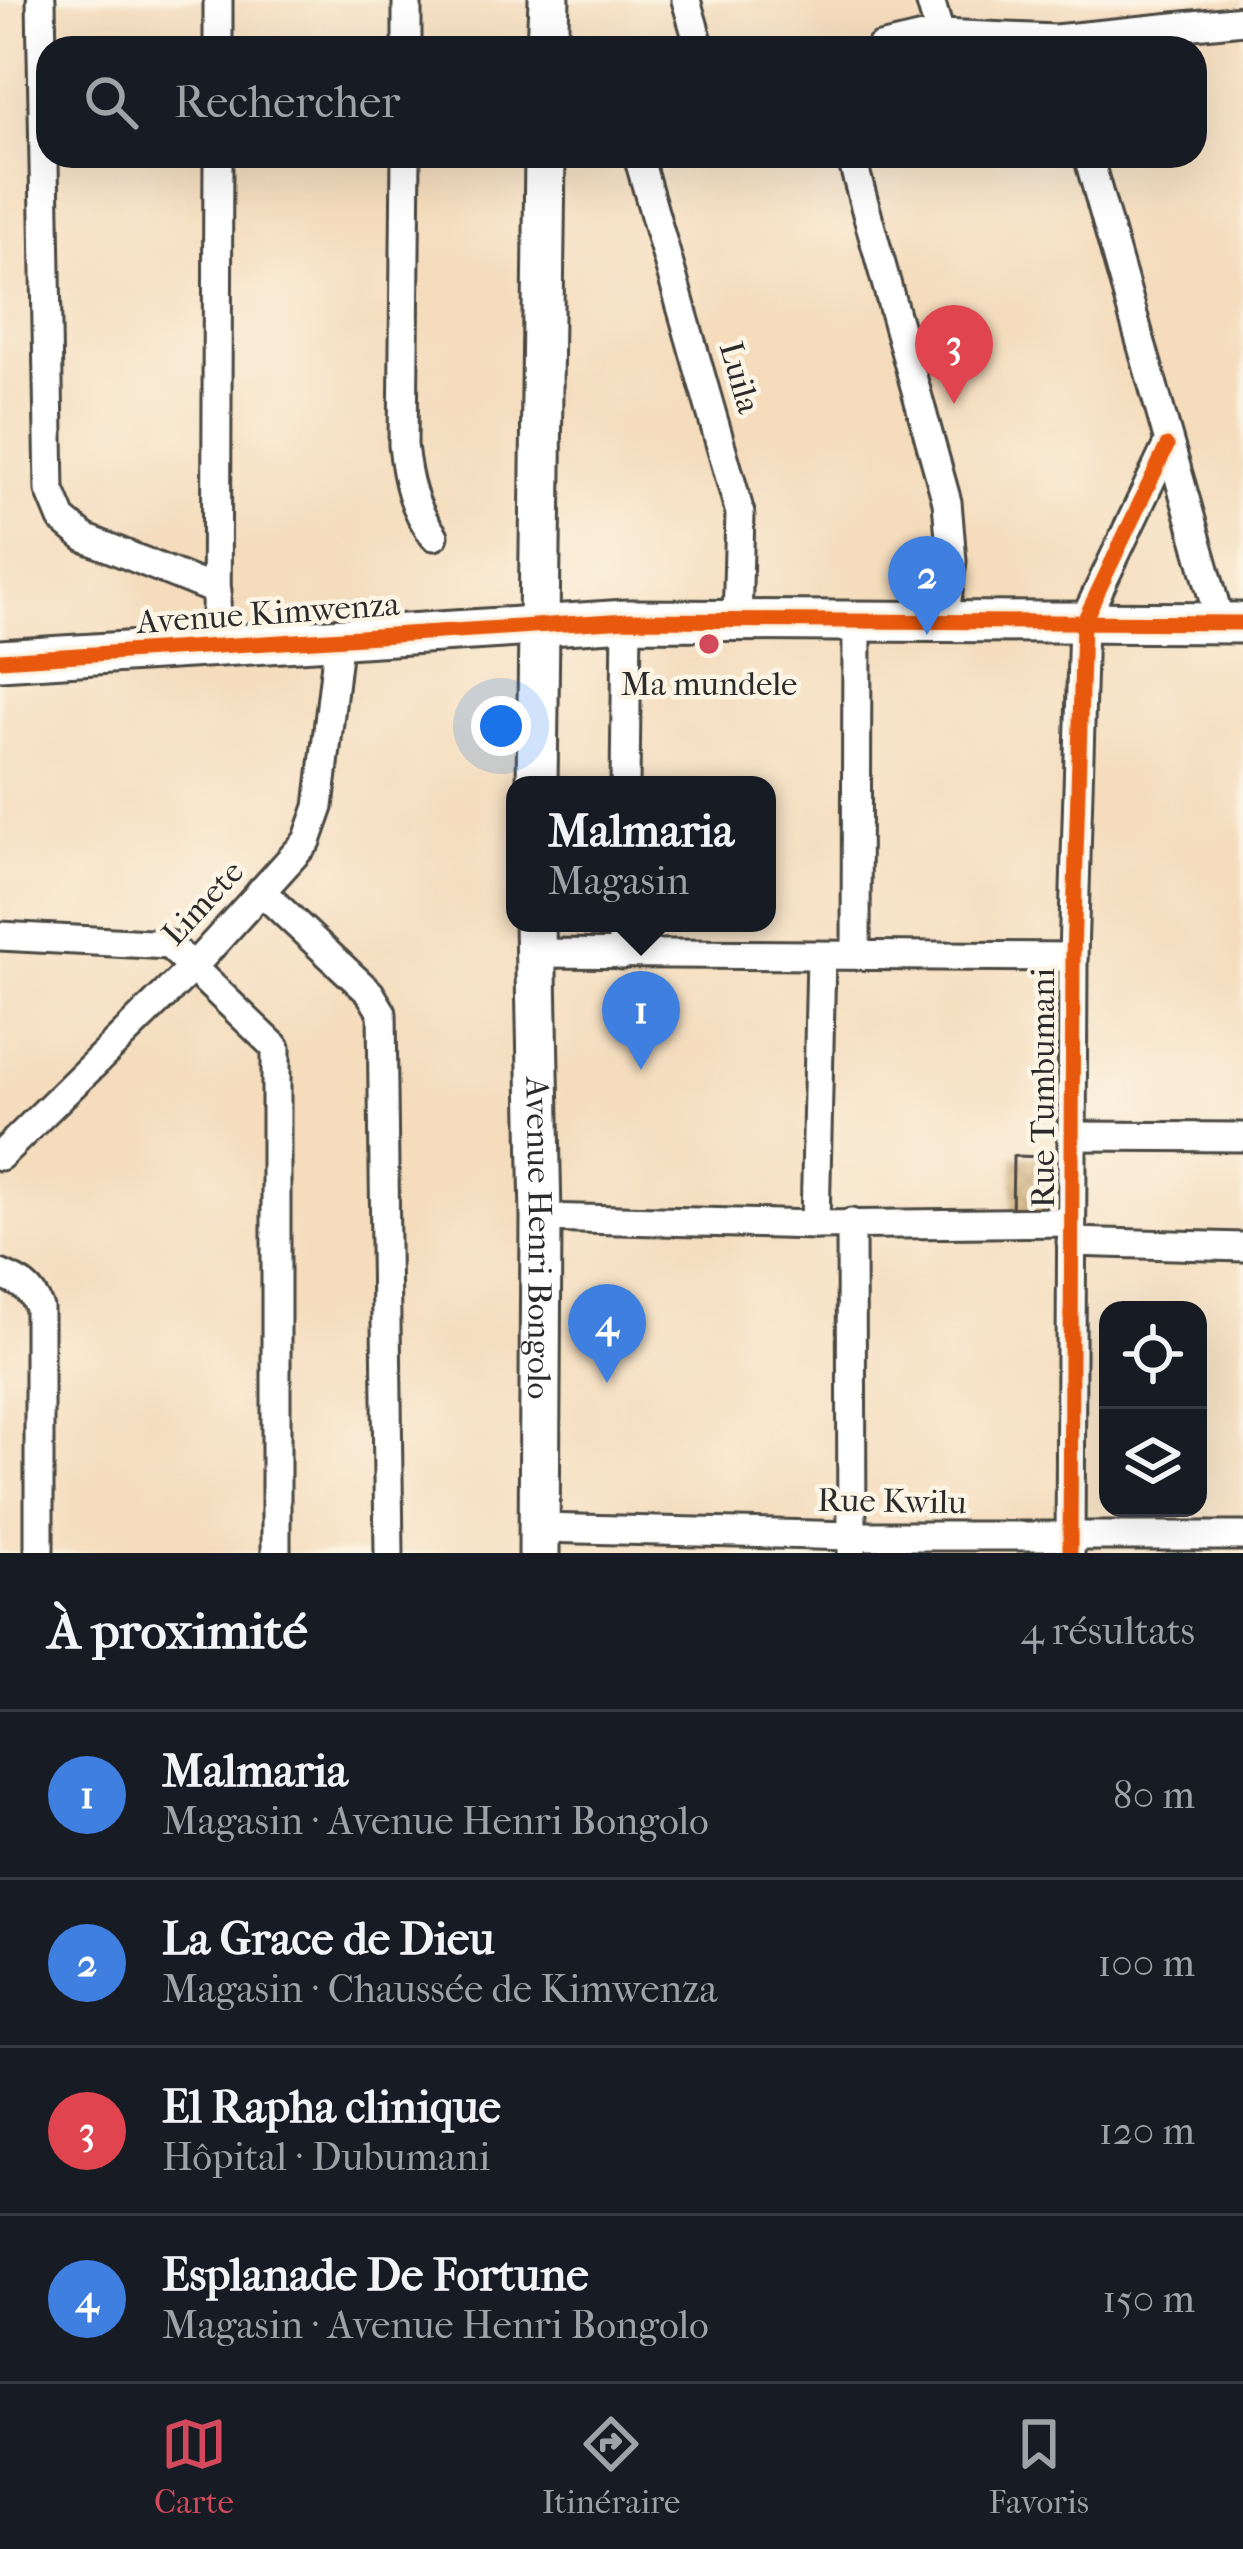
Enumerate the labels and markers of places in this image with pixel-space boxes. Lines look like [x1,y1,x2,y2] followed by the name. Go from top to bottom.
[915,305,993,404] pin: 3
[888,536,966,635] pin: 2
[696,631,722,657] marker: Ma mundele
[621,665,797,704] place label: Ma mundele
[602,971,680,1070] pin: 1
[568,1284,646,1383] pin: 4

